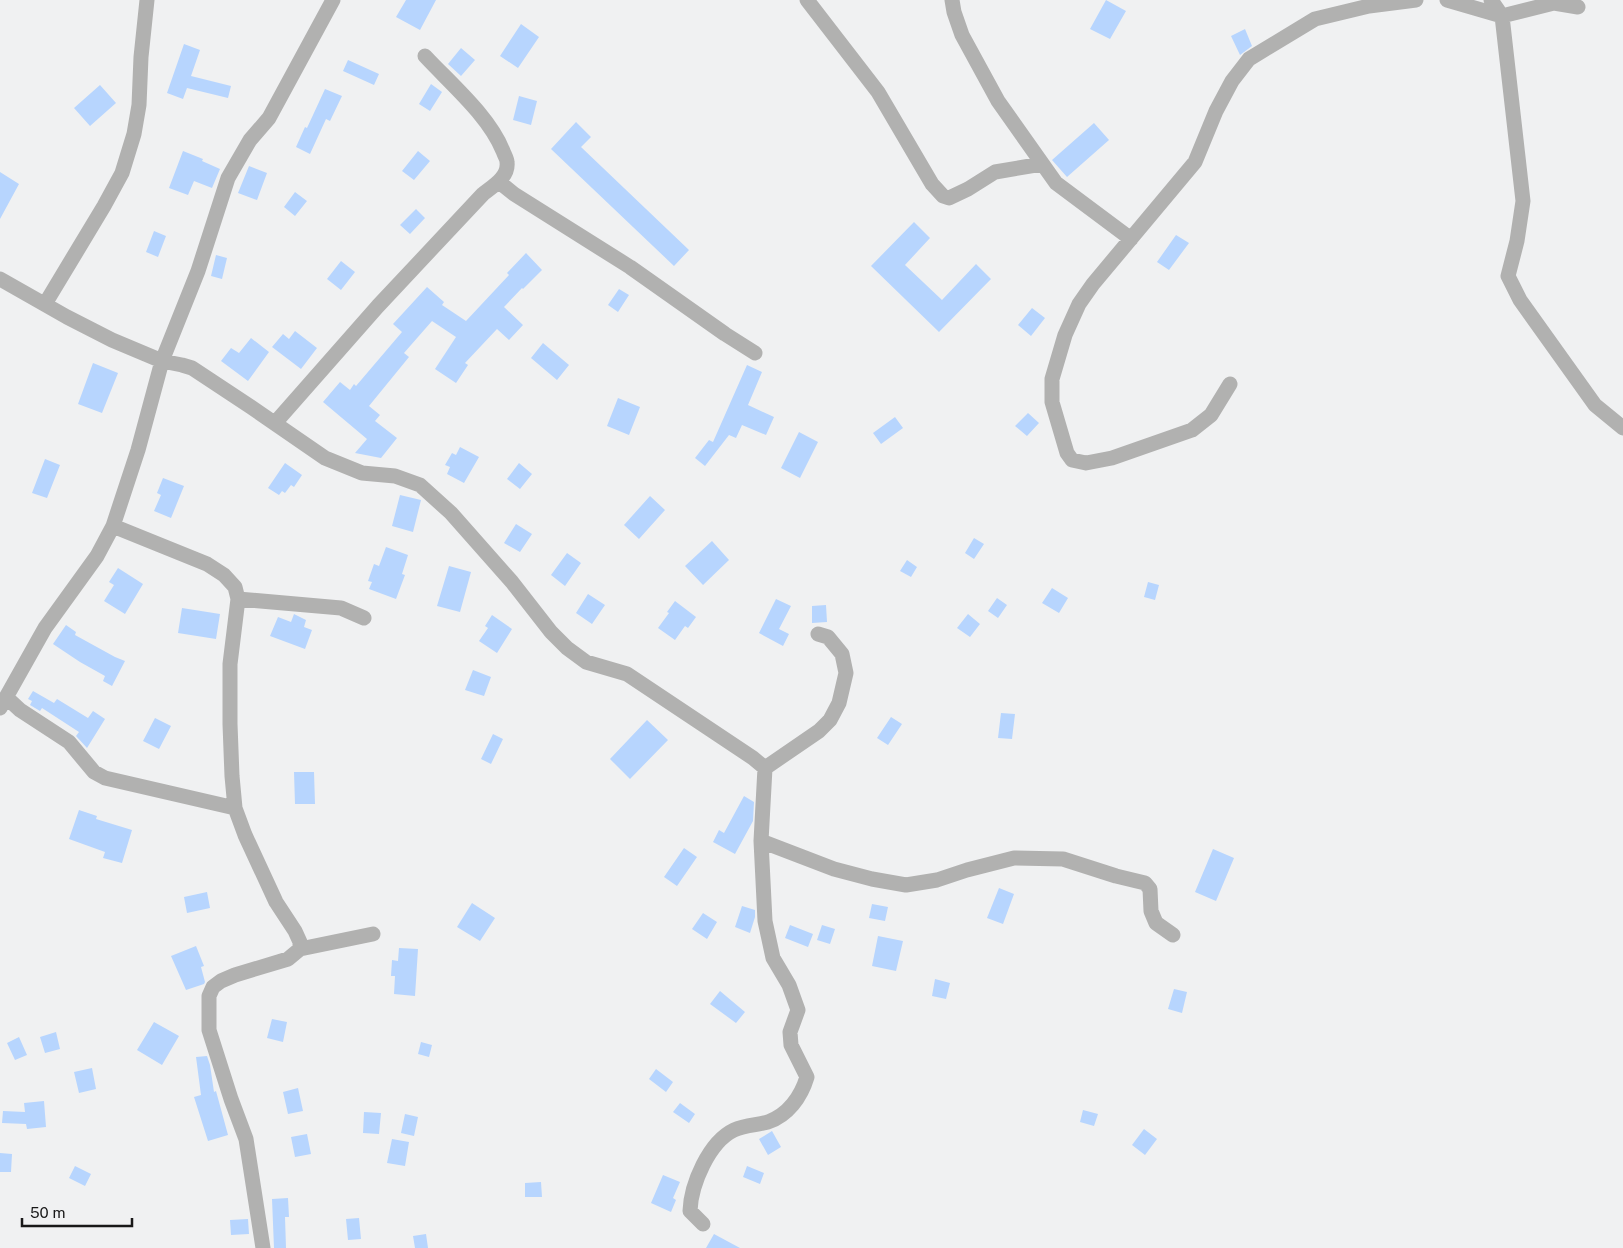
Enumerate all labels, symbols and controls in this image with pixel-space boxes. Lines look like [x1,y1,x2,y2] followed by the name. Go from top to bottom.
[22,1196,132,1228] scale bar
[30,1204,65,1221] text: 50 m

